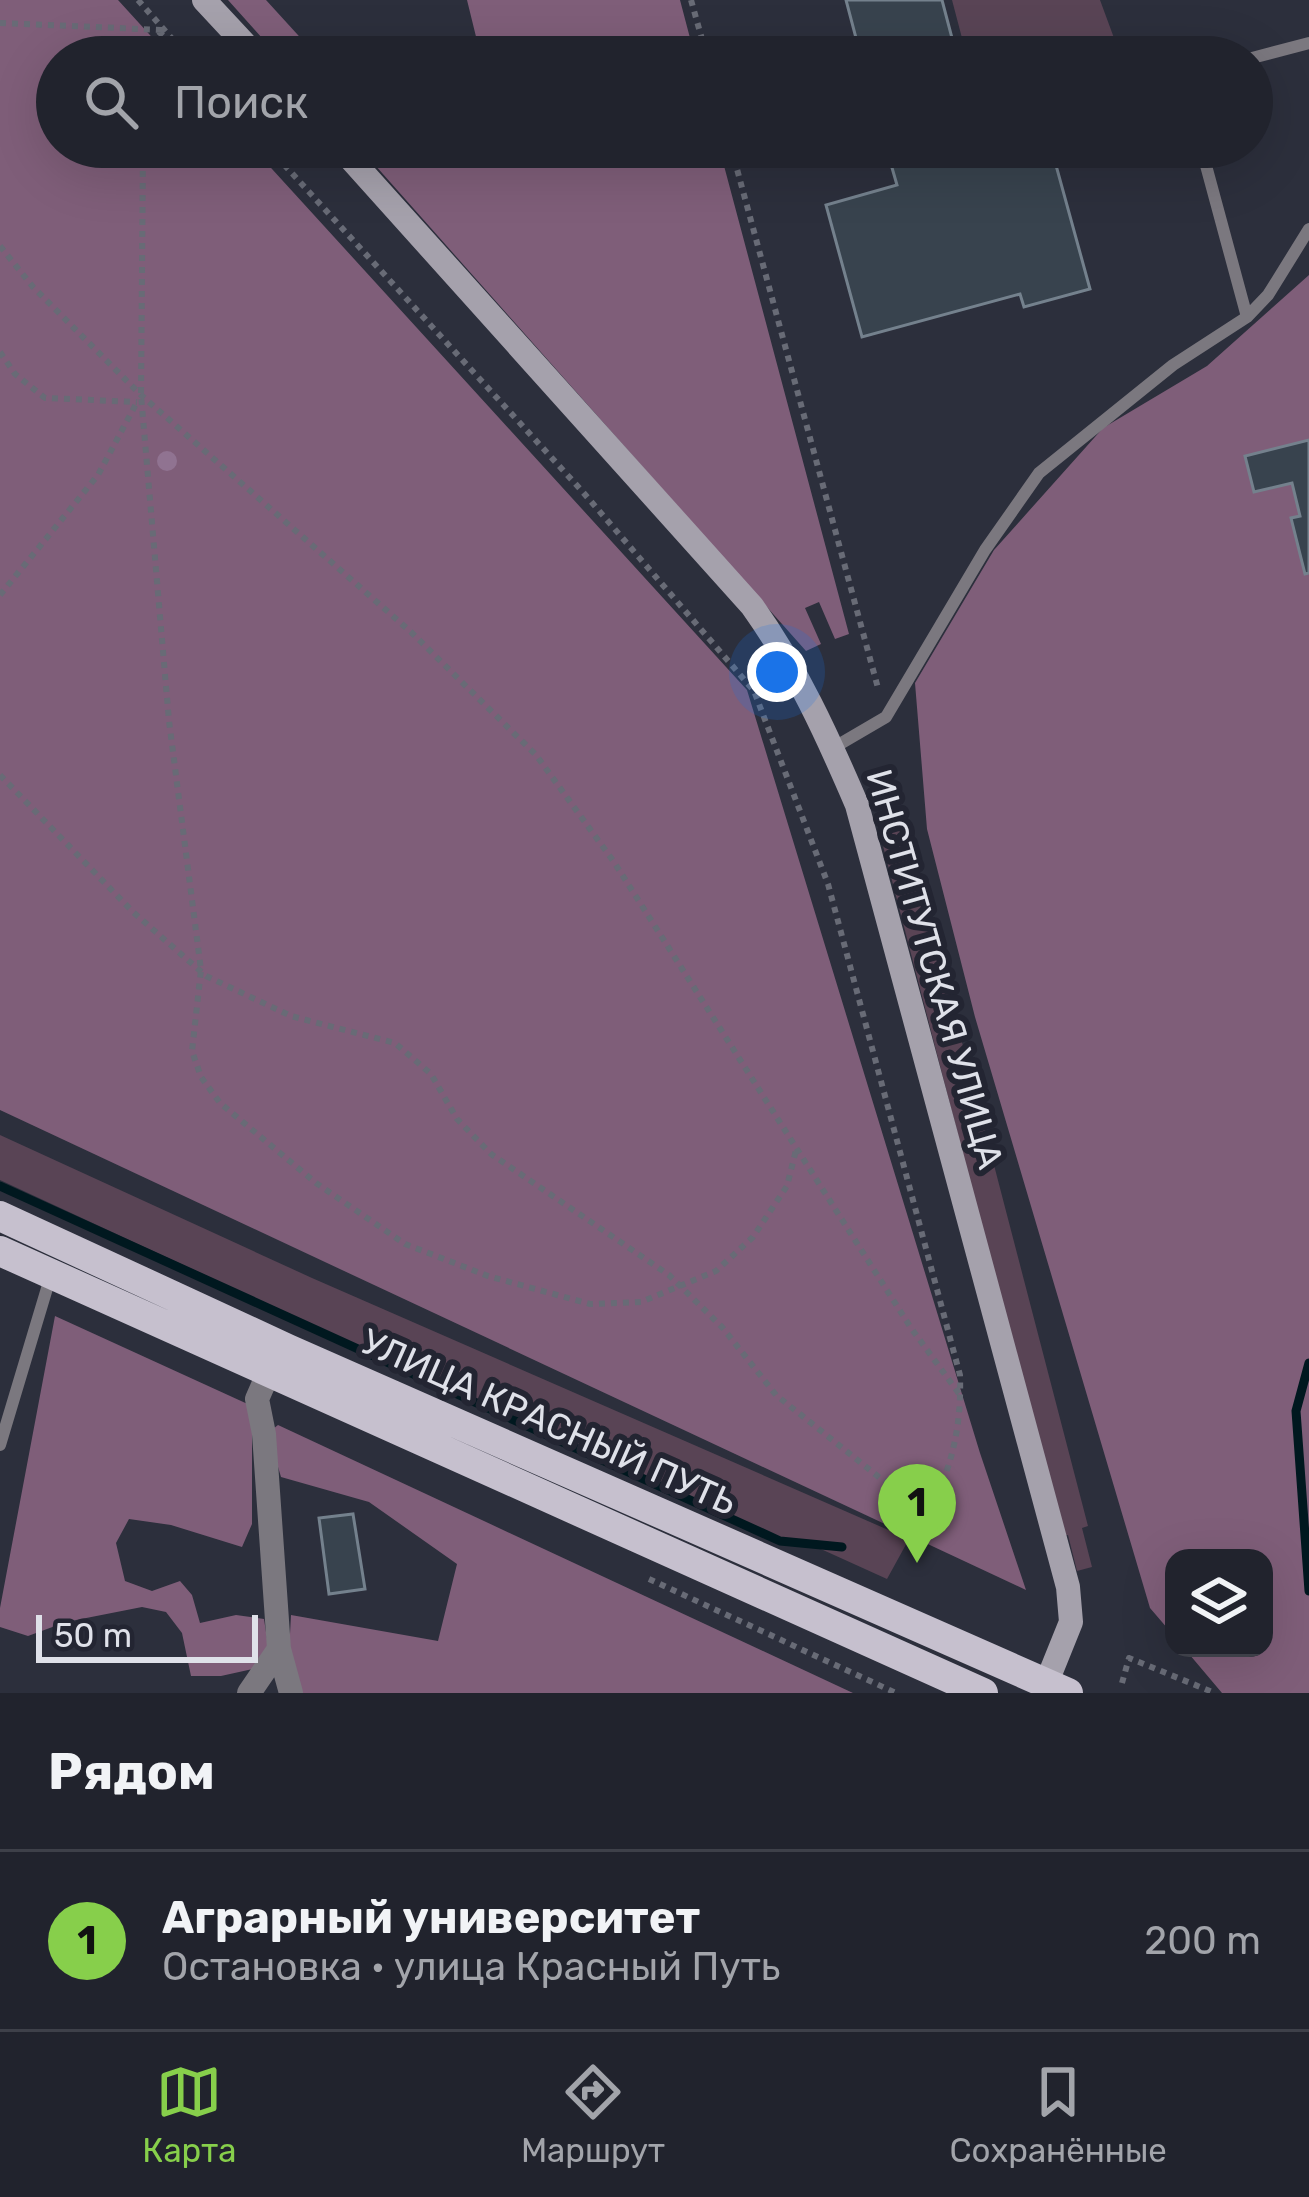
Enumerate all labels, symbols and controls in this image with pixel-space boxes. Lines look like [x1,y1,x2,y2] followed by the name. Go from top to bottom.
[36,36,1273,168] search box
[78,69,144,135] icon: search
[174,76,308,129] text: Поиск
[747,642,807,702] your location
[857,764,1013,1174] street label: ИНСТИТУТСКАЯ УЛИЦА
[355,1320,743,1524] street label: УЛИЦА КРАСНЫЙ ПУТЬ
[878,1464,956,1563] pin: 1
[1165,1549,1273,1657] map controls
[1165,1549,1273,1657] button: layers
[36,1609,258,1662] scale bar
[54,1616,132,1655] text: 50 m
[48,1741,215,1802] text: Рядом
[162,1891,700,1944] text: Аграрный университет
[77,1918,97,1964] text: 1
[1144,1918,1261,1964] text: 200 m
[162,1944,780,1990] text: Остановка · улица Красный Путь
[142,2059,236,2170] tab: Карта
[521,2059,665,2170] tab: Маршрут
[950,2059,1167,2170] tab: Сохранённые

